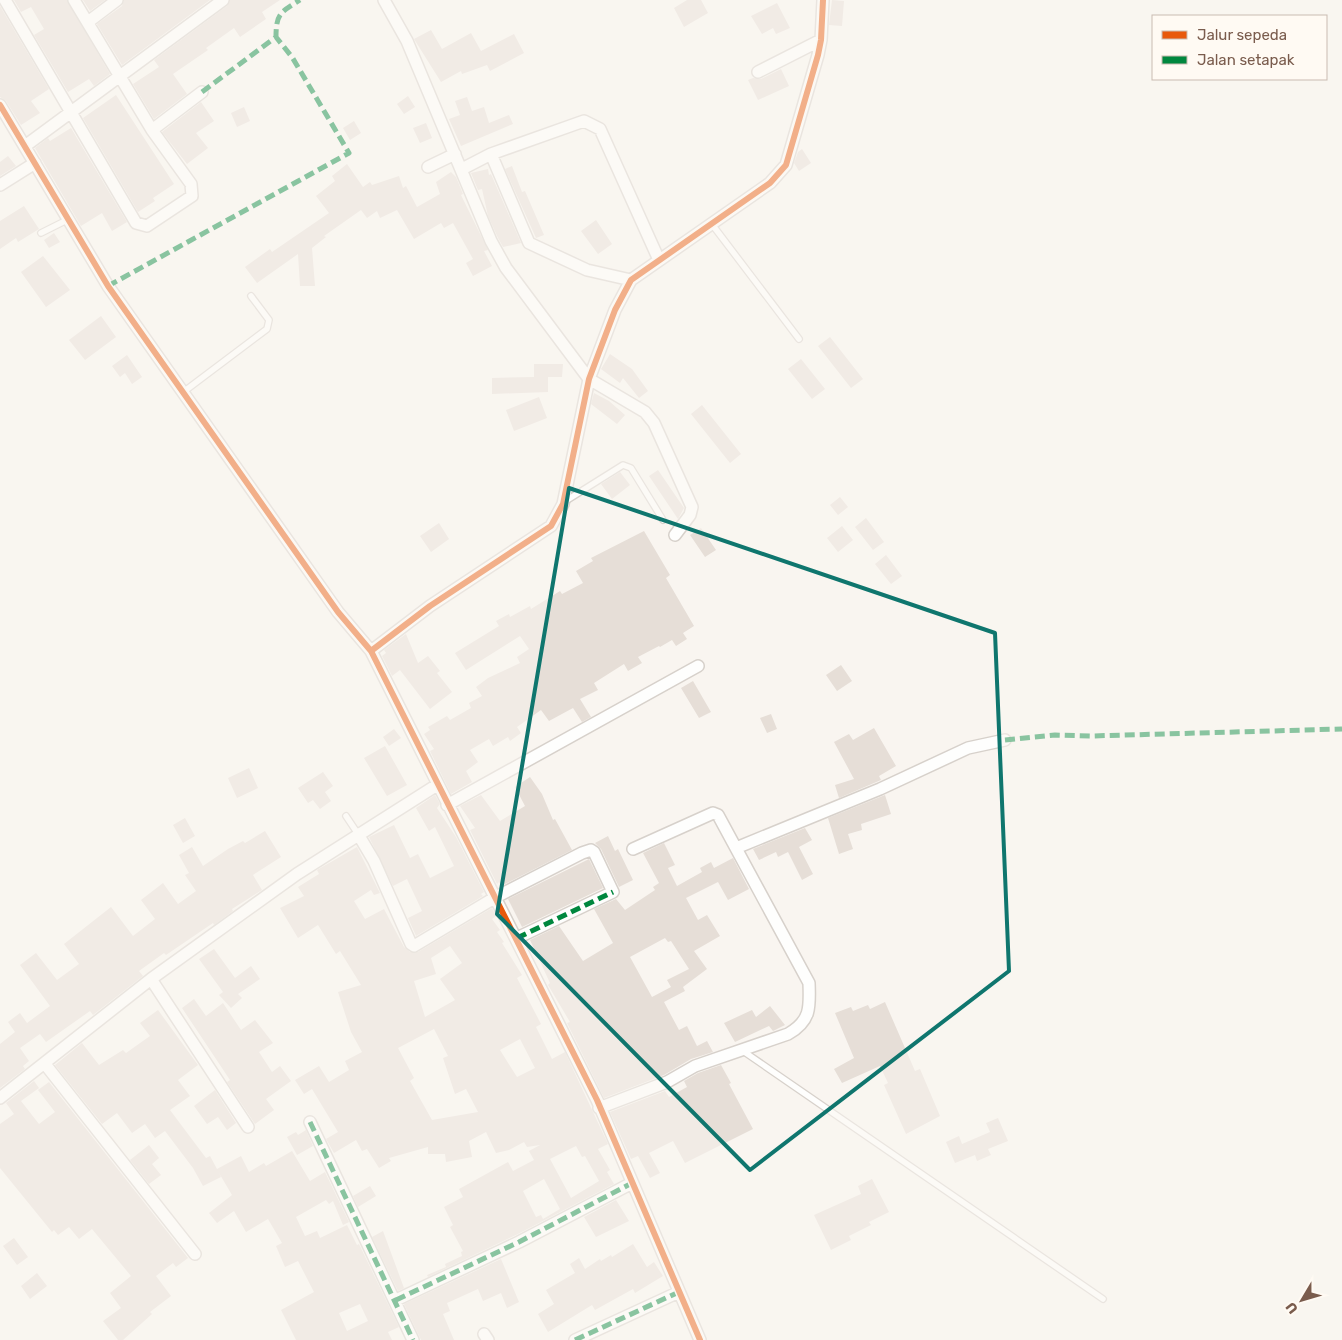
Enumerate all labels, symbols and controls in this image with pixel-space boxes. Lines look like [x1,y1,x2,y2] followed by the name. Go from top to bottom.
[1152,15,1327,80] legend
[1197,26,1287,44] text: Jalur sepeda
[1197,51,1295,69] text: Jalan setapak
[1277,1275,1327,1325] north arrow
[1282,1298,1302,1317] text: U

